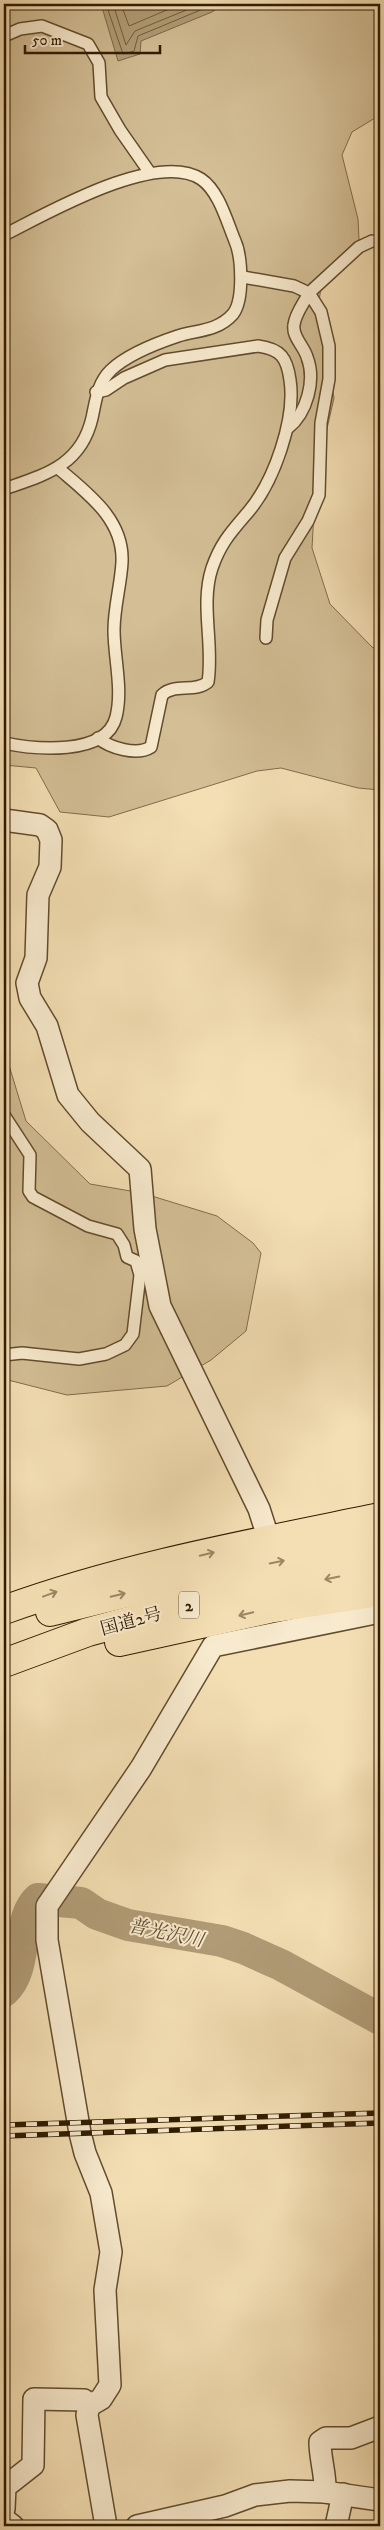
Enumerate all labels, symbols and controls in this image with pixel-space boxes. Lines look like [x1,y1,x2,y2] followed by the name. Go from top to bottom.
[25,22,160,54] scale bar
[32,31,62,50] text: 50 m
[199,1549,215,1558] one-way arrow
[269,1557,285,1567] one-way arrow
[325,1573,341,1583] one-way arrow
[41,1589,57,1598] one-way arrow
[109,1590,125,1599] one-way arrow
[179,1592,199,1618] road number: 2
[98,1603,164,1641] street label: 国道2号
[238,1610,254,1619] one-way arrow
[126,1914,207,1953] water label: 普光沢川

